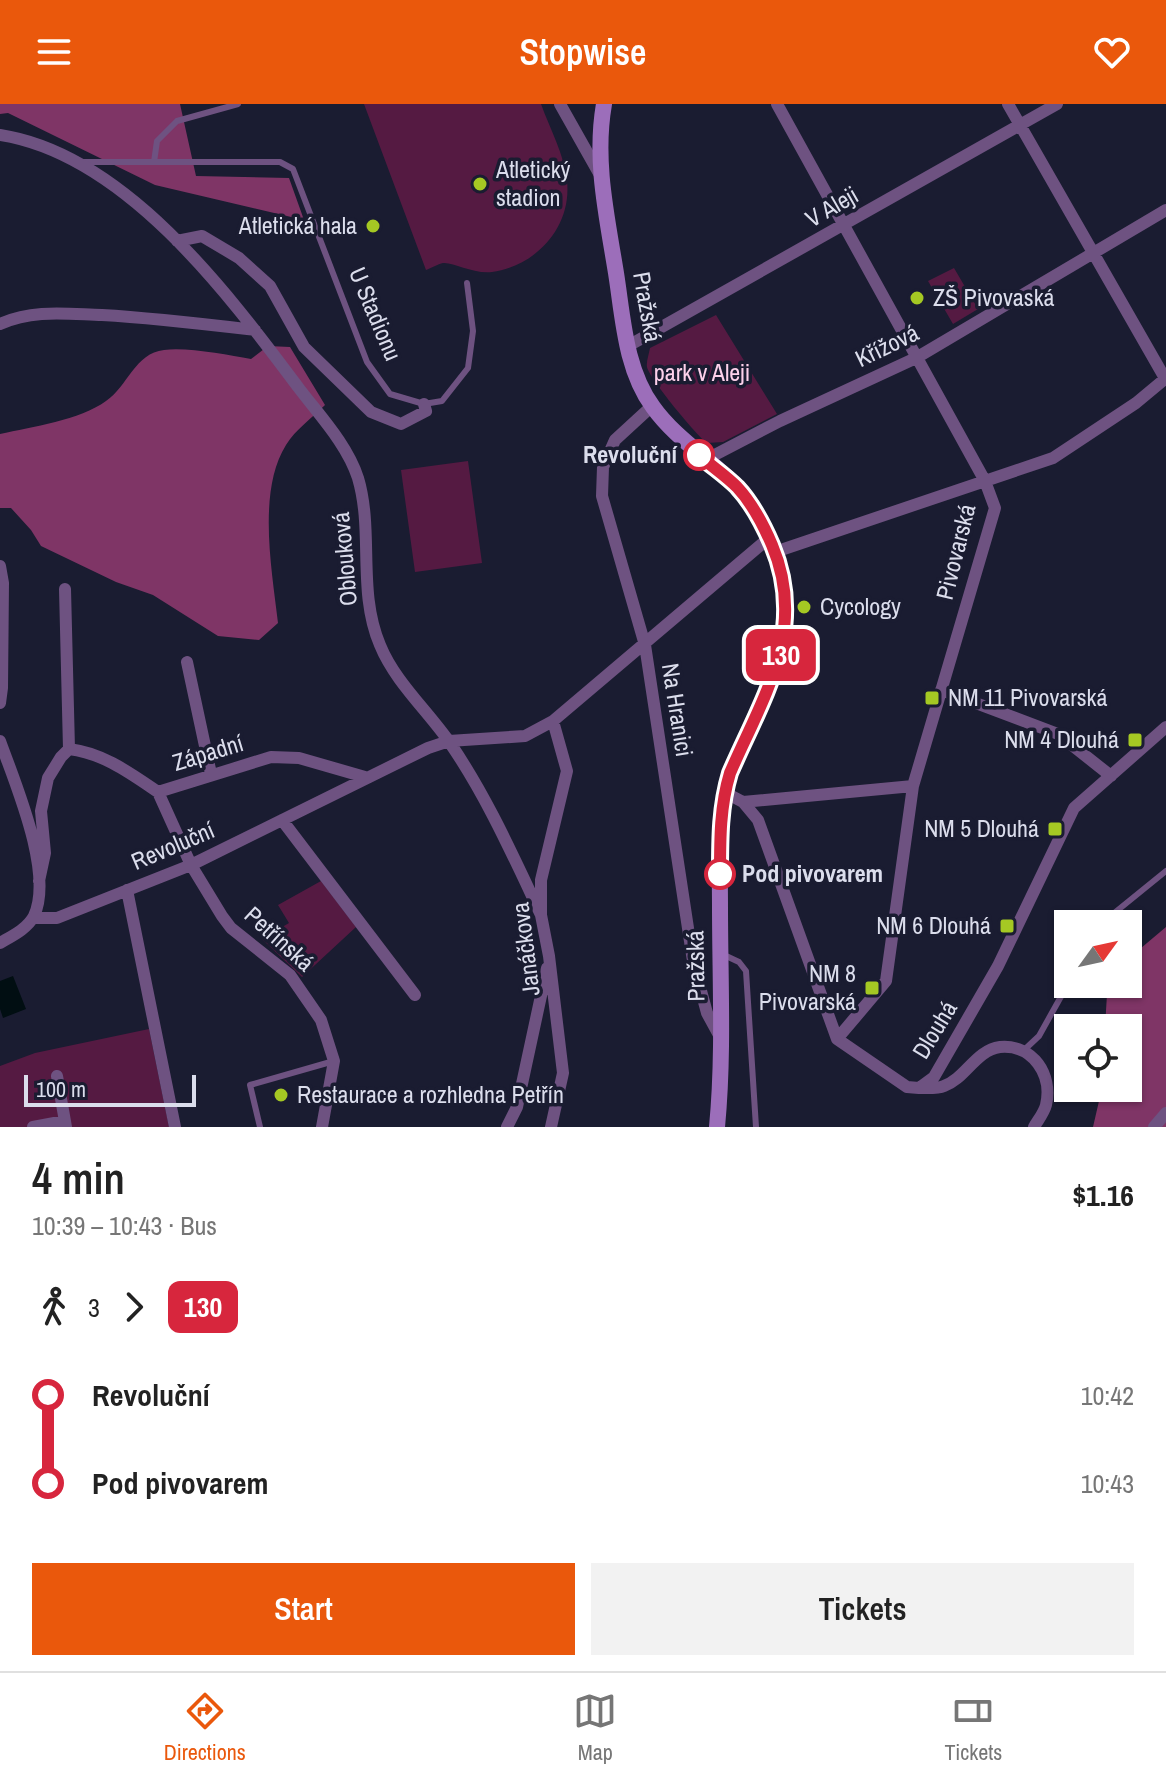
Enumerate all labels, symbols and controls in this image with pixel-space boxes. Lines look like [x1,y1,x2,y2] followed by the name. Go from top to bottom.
[520,28,646,76] text: Stopwise
[32,30,76,74] icon: menu
[1090,30,1134,74] icon: heart
[495,153,571,213] place label: Atletický stadion
[471,175,489,193] marker: Atletický stadion
[799,178,864,234] street label: V Aleji
[238,209,357,241] place label: Atletická hala
[364,217,382,235] marker: Atletická hala
[342,262,410,365] street label: U Stadionu
[626,269,670,345] street label: Pražská
[933,281,1054,313] place label: ZŠ Pivovaská
[908,289,926,307] marker: ZŠ Pivovaská
[850,316,924,374] street label: Křížová
[654,356,750,388] park label: park v Aleji
[583,438,679,470] place label: Revoluční
[684,440,714,470] marker: Revoluční
[928,501,982,603] street label: Pivovarská
[324,511,364,607] street label: Oblouková
[820,590,901,622] place label: Cycology
[795,598,813,616] marker: Cycology
[735,629,827,681] line badge: 130
[762,636,800,674] text: 130
[655,661,701,759] street label: Na Hranici
[948,681,1107,713] place label: NM 11 Pivovarská
[923,689,941,707] marker: NM 11 Pivovarská
[1004,723,1119,755] place label: NM 4 Dlouhá
[168,726,247,778] street label: Západní
[1126,731,1144,749] marker: NM 4 Dlouhá
[924,812,1039,844] place label: NM 5 Dlouhá
[126,813,220,877] street label: Revoluční
[1046,820,1064,838] marker: NM 5 Dlouhá
[742,857,883,889] place label: Pod pivovarem
[705,859,735,889] marker: Pod pivovarem
[238,899,321,978] street label: Petřínská
[503,900,547,998] street label: Janáčkova
[876,909,991,941] place label: NM 6 Dlouhá
[1054,910,1142,998] north arrow
[1054,910,1142,1102] map controls
[998,917,1016,935] marker: NM 6 Dlouhá
[678,930,712,1002] street label: Pražská
[759,957,856,1017] place label: NM 8 Pivovarská
[863,979,881,997] marker: NM 8 Pivovarská
[904,994,964,1064] street label: Dlouhá
[1054,1014,1142,1102] button: locate
[24,1071,196,1107] scale bar
[36,1074,86,1104] text: 100 m
[297,1078,564,1110] place label: Restaurace a rozhledna Petřín
[272,1086,290,1104] marker: Restaurace a rozhledna Petřín
[32,1148,125,1208] text: 4 min
[1072,1175,1134,1215] text: $1.16
[32,1208,217,1243] text: 10:39 – 10:43 · Bus
[32,1285,76,1329] icon: walk
[112,1285,156,1329] icon: forward
[184,1288,222,1326] text: 130
[88,1290,100,1325] text: 3
[92,1375,210,1415] text: Revoluční
[1081,1378,1134,1413] text: 10:42
[92,1463,268,1503] text: Pod pivovarem
[1081,1466,1134,1501] text: 10:43
[32,1563,575,1655] button: Start
[591,1563,1134,1655] button: Tickets
[164,1689,246,1767] tab: Directions
[573,1689,617,1767] tab: Map
[945,1689,1002,1767] tab: Tickets

